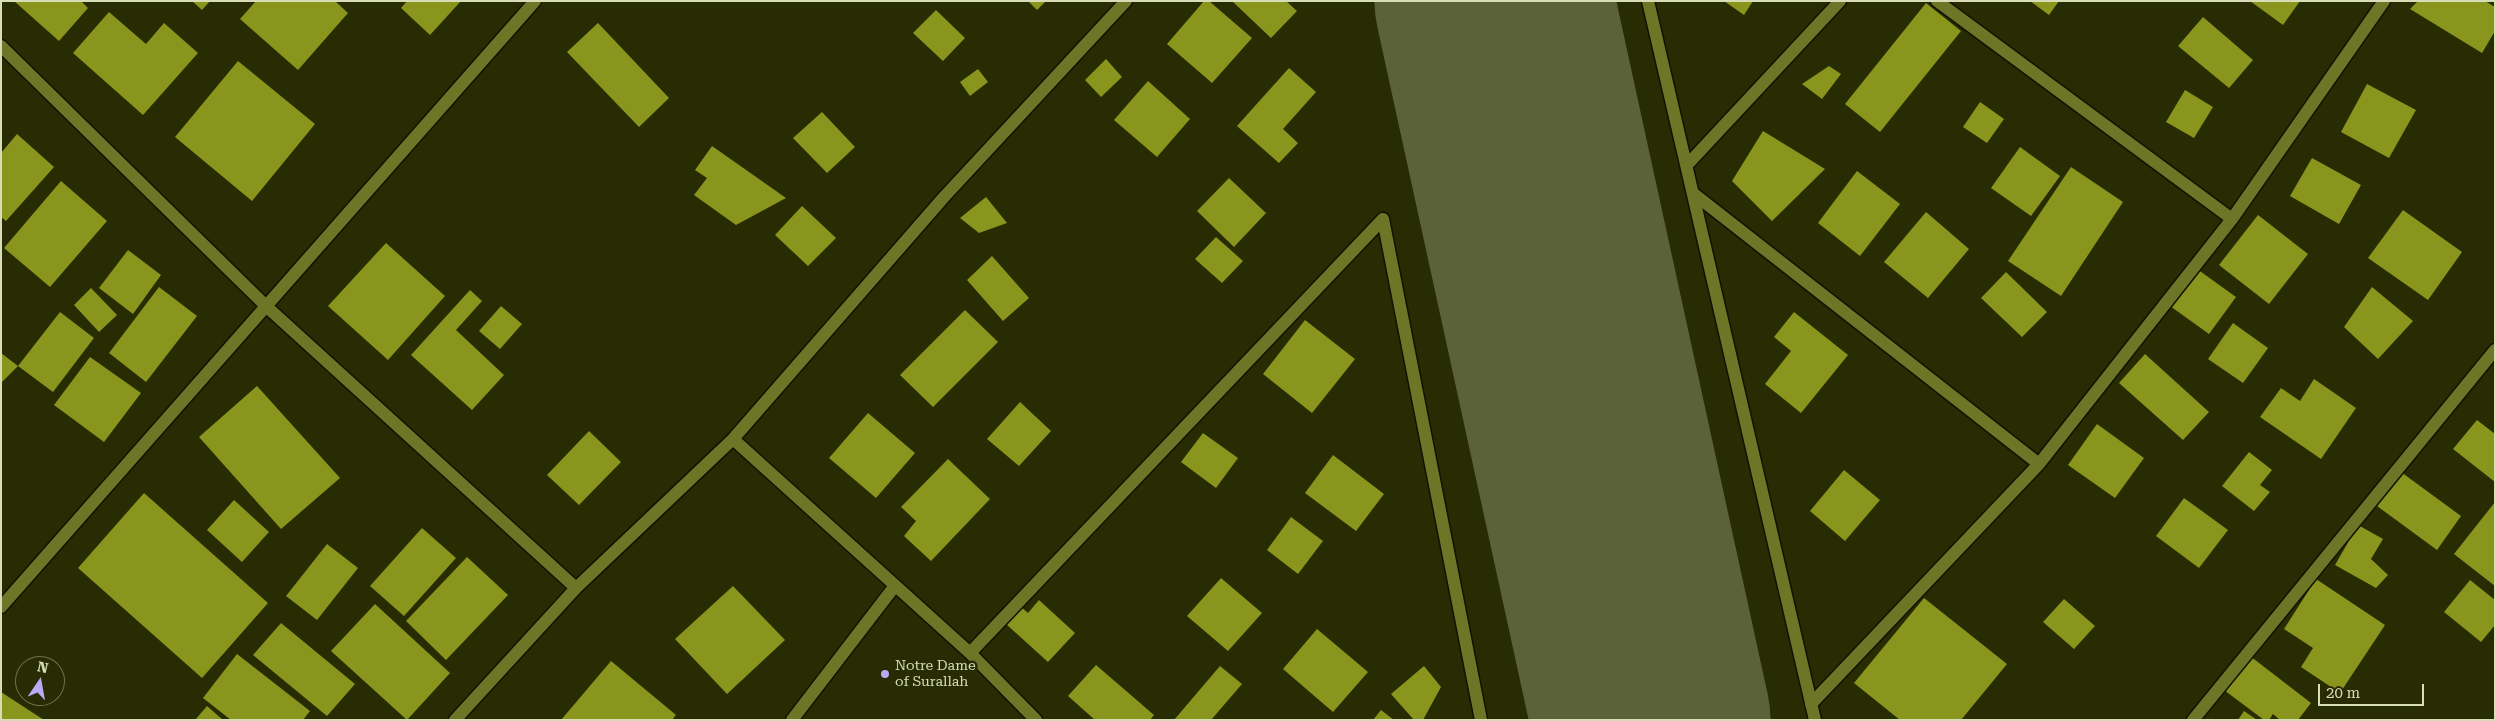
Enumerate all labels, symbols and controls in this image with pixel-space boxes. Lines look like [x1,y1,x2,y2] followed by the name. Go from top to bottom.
[15,656,65,706] north arrow
[36,658,50,676] text: N
[895,658,976,690] place label: Notre Dame of Surallah
[879,668,891,680] marker: Notre Dame of Surallah
[2321,674,2427,706] scale bar
[2326,684,2360,702] text: 20 m

